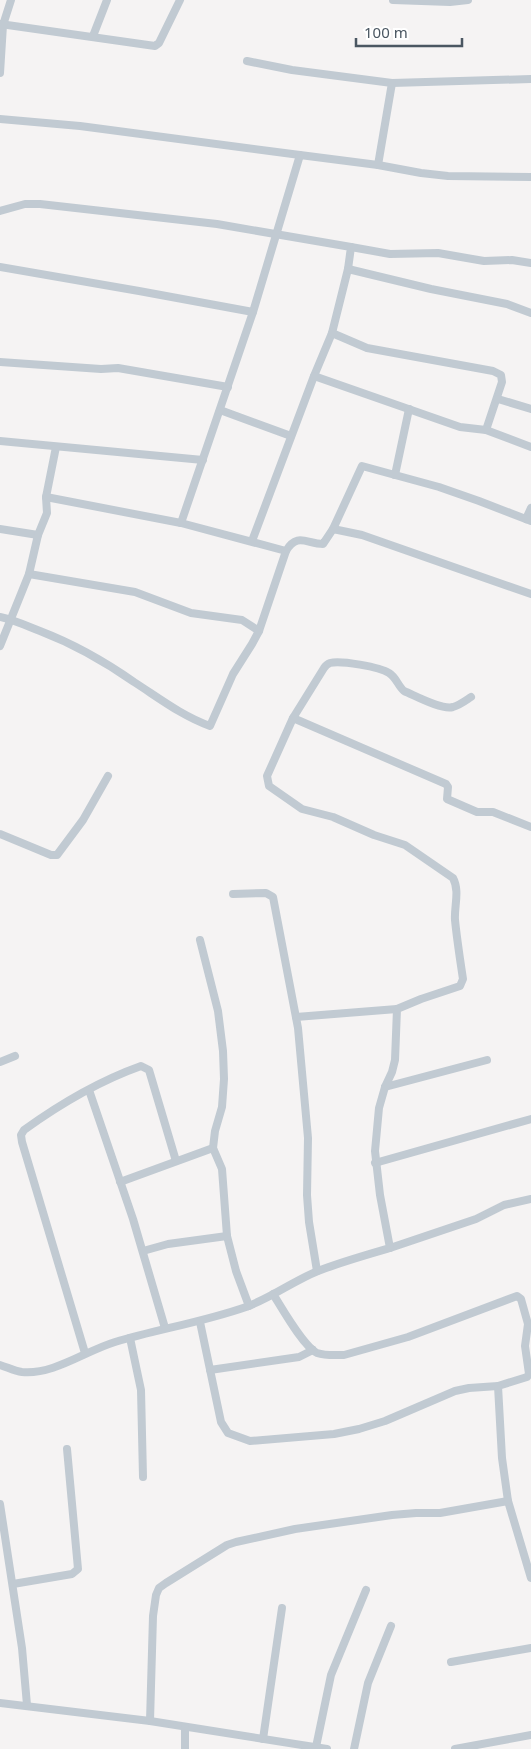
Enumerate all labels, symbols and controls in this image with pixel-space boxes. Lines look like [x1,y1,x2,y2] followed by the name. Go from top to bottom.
[356,15,462,47] scale bar
[364,22,408,42] text: 100 m

